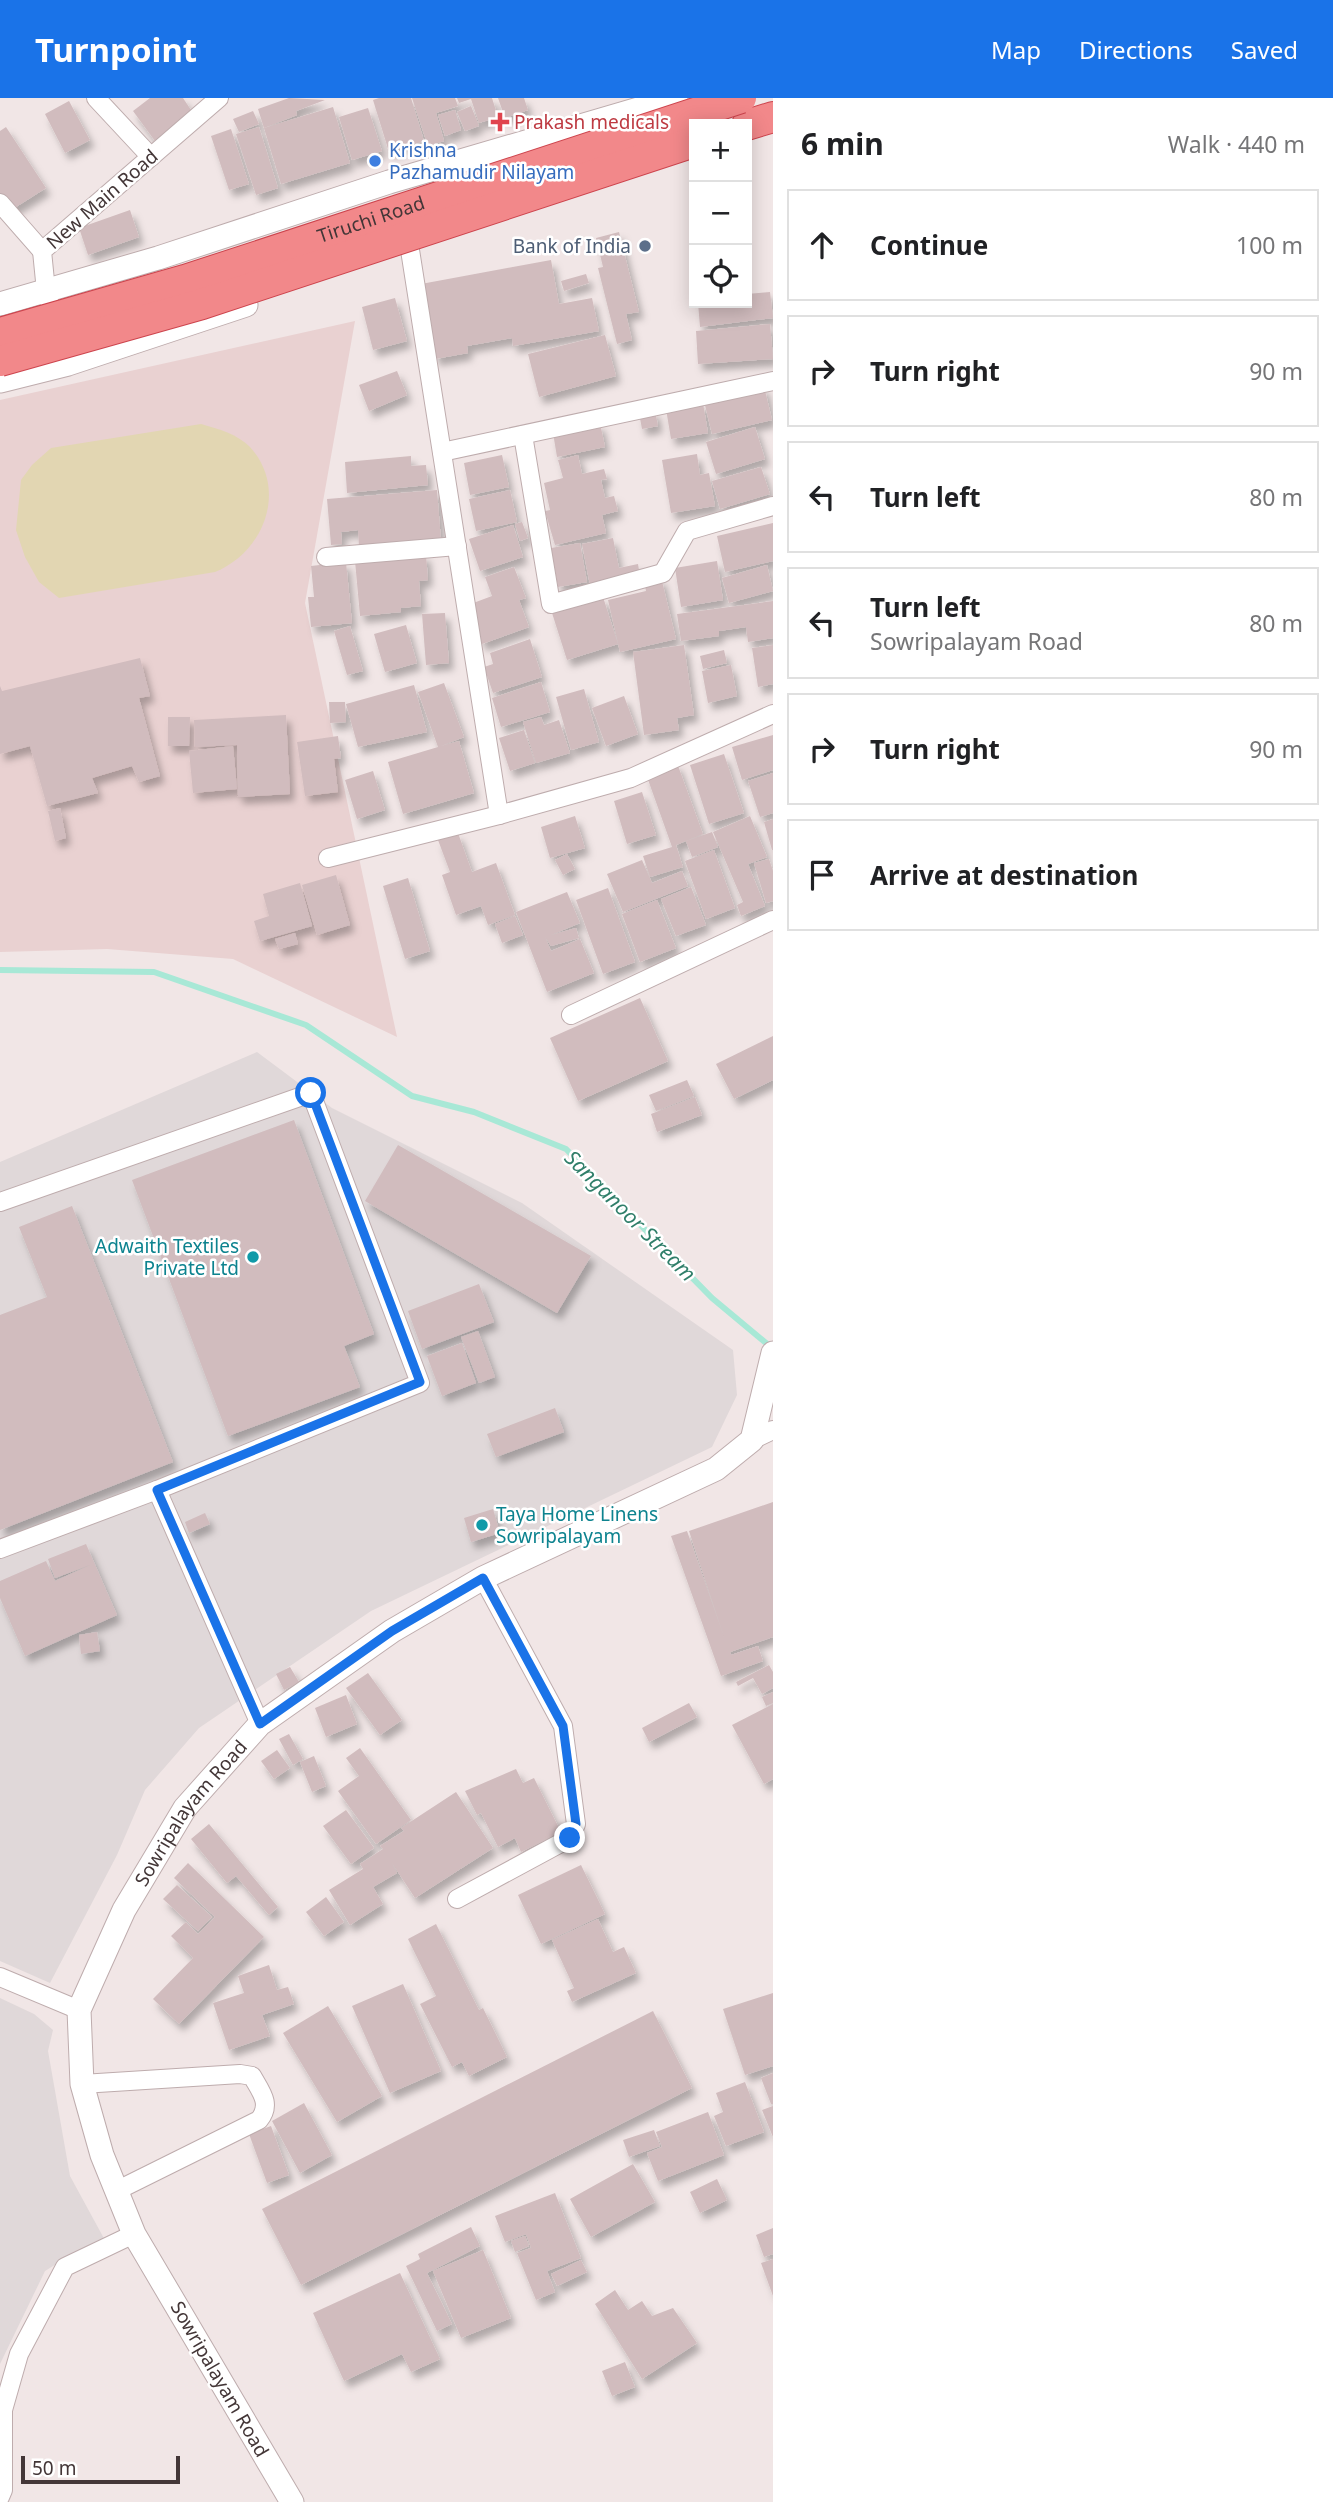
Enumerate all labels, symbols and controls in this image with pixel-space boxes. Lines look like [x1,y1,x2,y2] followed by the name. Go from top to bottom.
[35,27,197,72] text: Turnpoint
[991,33,1041,66] text: Map
[1079,33,1193,66] text: Directions
[1231,33,1298,66] text: Saved
[514,109,669,135] place label: Prakash medicals
[492,114,508,130] marker: Prakash medicals
[689,119,752,308] map controls
[689,119,752,182] button: +
[801,123,884,164] text: 6 min
[1168,128,1305,160] text: Walk · 440 m
[389,137,574,185] place label: Krishna Pazhamudir Nilayam
[41,143,163,255] street label: New Main Road
[367,153,383,169] marker: Krishna Pazhamudir Nilayam
[689,182,752,245] button: −
[314,189,428,249] street label: Tiruchi Road
[803,226,841,264] icon: ahead
[870,227,988,263] text: Continue
[1236,229,1303,261] text: 100 m
[513,233,631,259] place label: Bank of India
[637,238,653,254] marker: Bank of India
[689,245,752,308] button: locate
[803,352,841,390] icon: right
[870,353,1000,389] text: Turn right
[1249,355,1303,387] text: 90 m
[803,478,841,516] icon: left
[870,479,981,515] text: Turn left
[1249,481,1303,513] text: 80 m
[870,589,981,625] text: Turn left
[803,604,841,642] icon: left
[1249,607,1303,639] text: 80 m
[870,625,1083,657] text: Sowripalayam Road
[803,730,841,768] icon: right
[870,731,1000,767] text: Turn right
[1249,733,1303,765] text: 90 m
[803,856,841,894] icon: arrive
[870,857,1139,893] text: Arrive at destination
[295,1077,326,1108] route start
[559,1144,702,1287] water label: Sanganoor Stream
[95,1233,239,1281] place label: Adwaith Textiles Private Ltd
[245,1249,261,1265] marker: Adwaith Textiles Private Ltd
[496,1501,658,1549] place label: Taya Home Linens Sowripalayam
[474,1517,490,1533] marker: Taya Home Linens Sowripalayam
[128,1734,253,1891] street label: Sowripalayam Road
[554,1822,585,1853] route end
[165,2296,275,2462] street label: Sowripalayam Road
[21,2453,180,2485] scale bar
[32,2455,76,2481] text: 50 m

